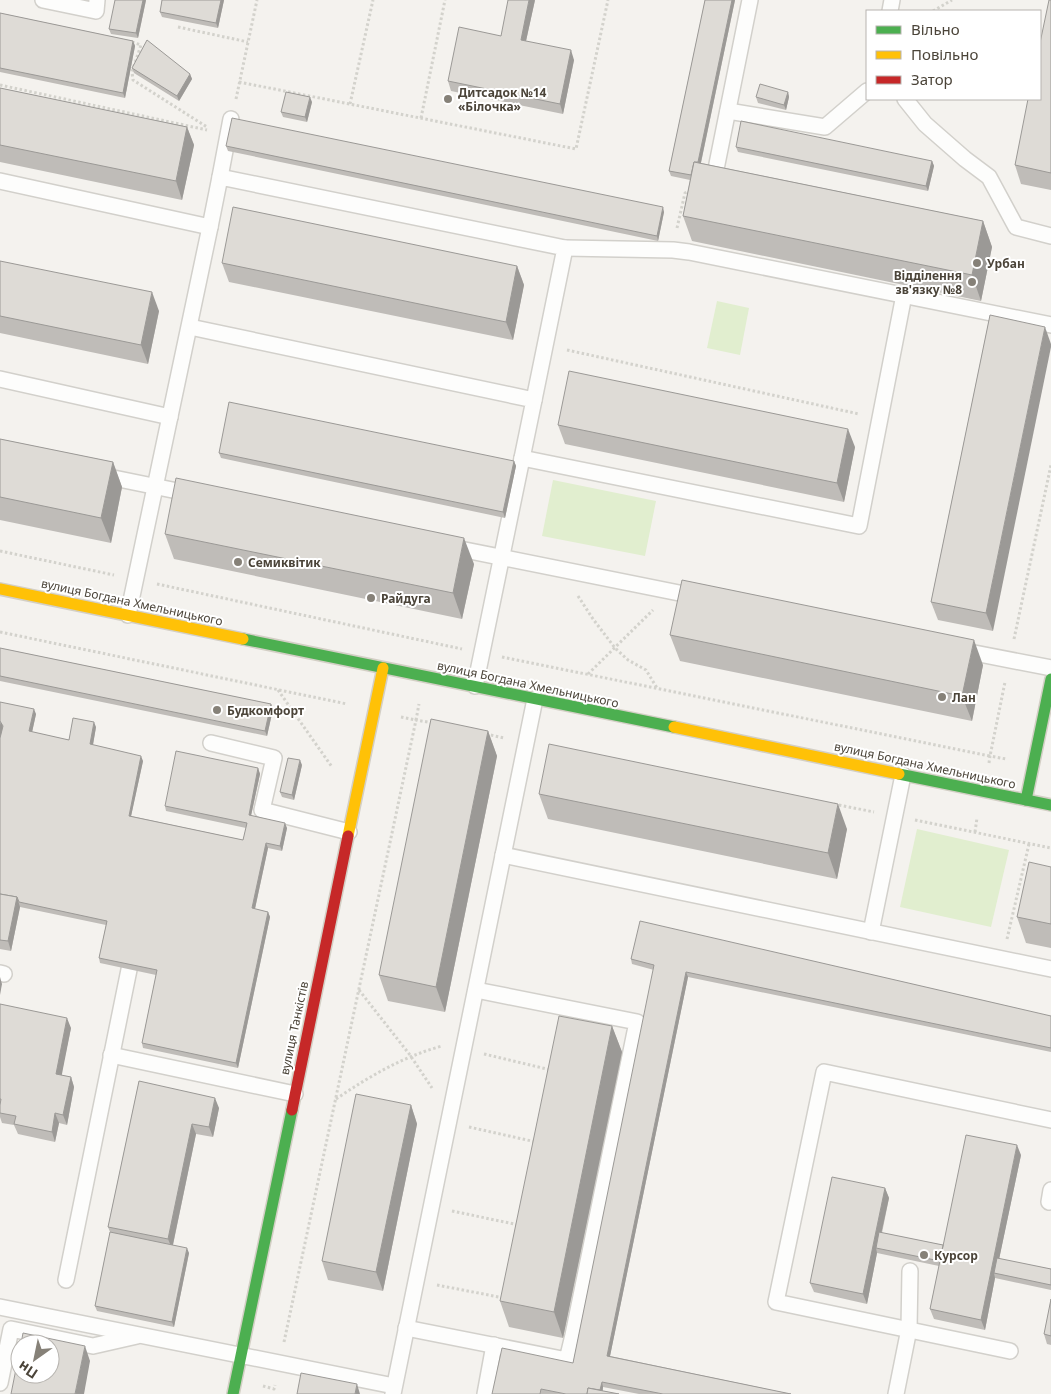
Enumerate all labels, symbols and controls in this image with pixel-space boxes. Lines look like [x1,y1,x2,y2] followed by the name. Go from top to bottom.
[866,10,1041,100] legend
[911,19,960,39] text: Вільно
[911,44,978,64] text: Повільно
[911,69,953,89] text: Затор
[458,84,547,115] place label: Дитсадок №14 «Білочка»
[442,93,454,105] marker: Дитсадок №14 «Білочка»
[987,255,1025,272] place label: Урбан
[971,257,983,269] marker: Урбан
[894,267,962,298] place label: Відділення зв'язку №8
[966,276,978,288] marker: Відділення зв'язку №8
[248,554,321,571] place label: Семиквітик
[232,556,244,568] marker: Семиквітик
[40,574,224,630] street label: вулиця Богдана Хмельницького
[381,590,431,607] place label: Райдуга
[365,592,377,604] marker: Райдуга
[436,656,620,712] street label: вулиця Богдана Хмельницького
[952,689,976,706] place label: Лан
[936,691,948,703] marker: Лан
[227,702,304,719] place label: Будкомфорт
[211,704,223,716] marker: Будкомфорт
[833,737,1017,793] street label: вулиця Богдана Хмельницького
[276,979,312,1076] street label: вулиця Танкістів
[934,1247,978,1264] place label: Курсор
[918,1249,930,1261] marker: Курсор
[10,1334,60,1384] north arrow
[14,1357,41,1384] text: Пн

